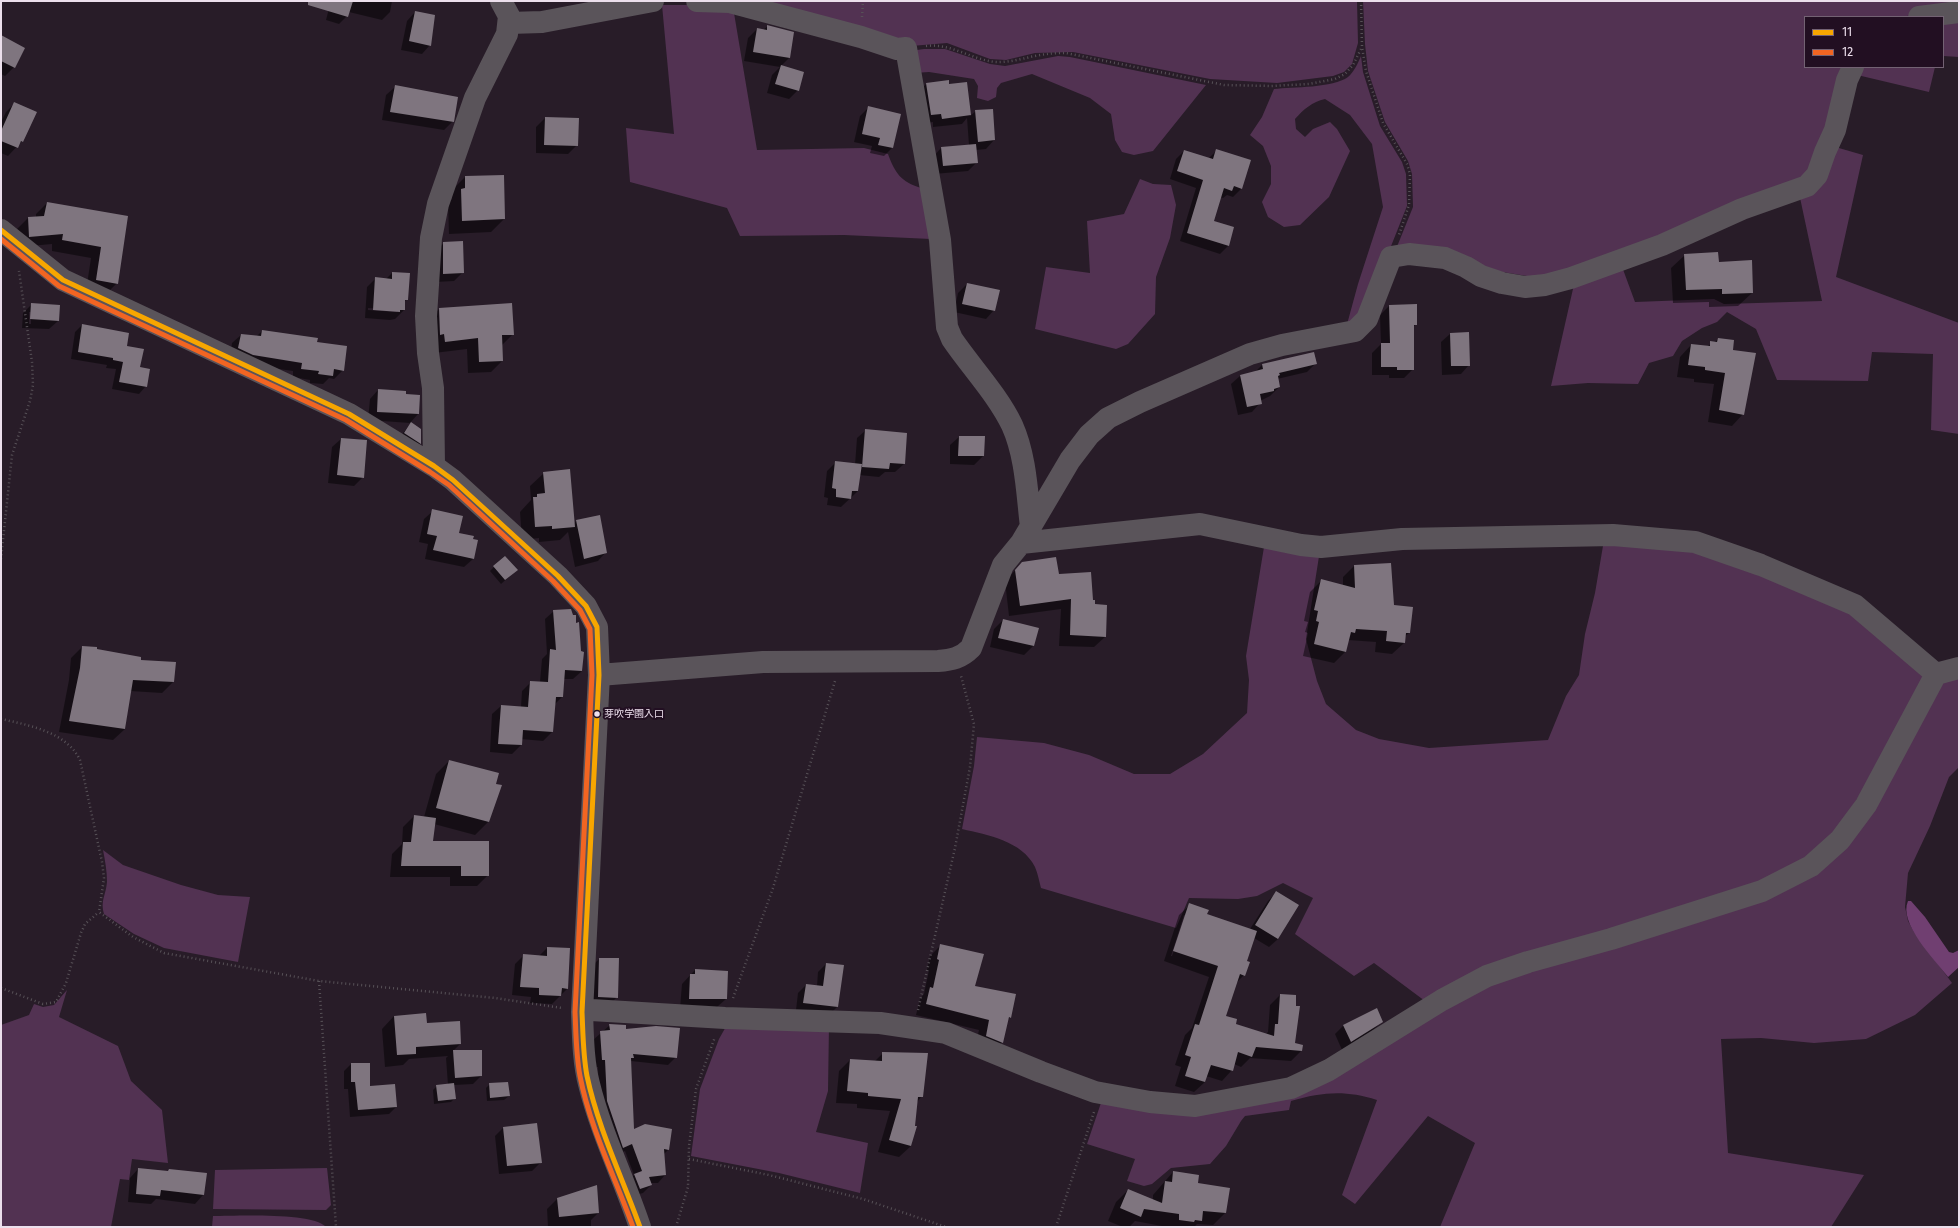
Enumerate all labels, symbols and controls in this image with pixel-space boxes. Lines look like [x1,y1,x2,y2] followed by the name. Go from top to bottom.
[1804,16,1944,68] legend
[1842,25,1852,39] text: 11
[1842,45,1853,59] text: 12
[604,708,664,720] place label: 芽吹学園入口
[592,709,602,719] marker: 芽吹学園入口

